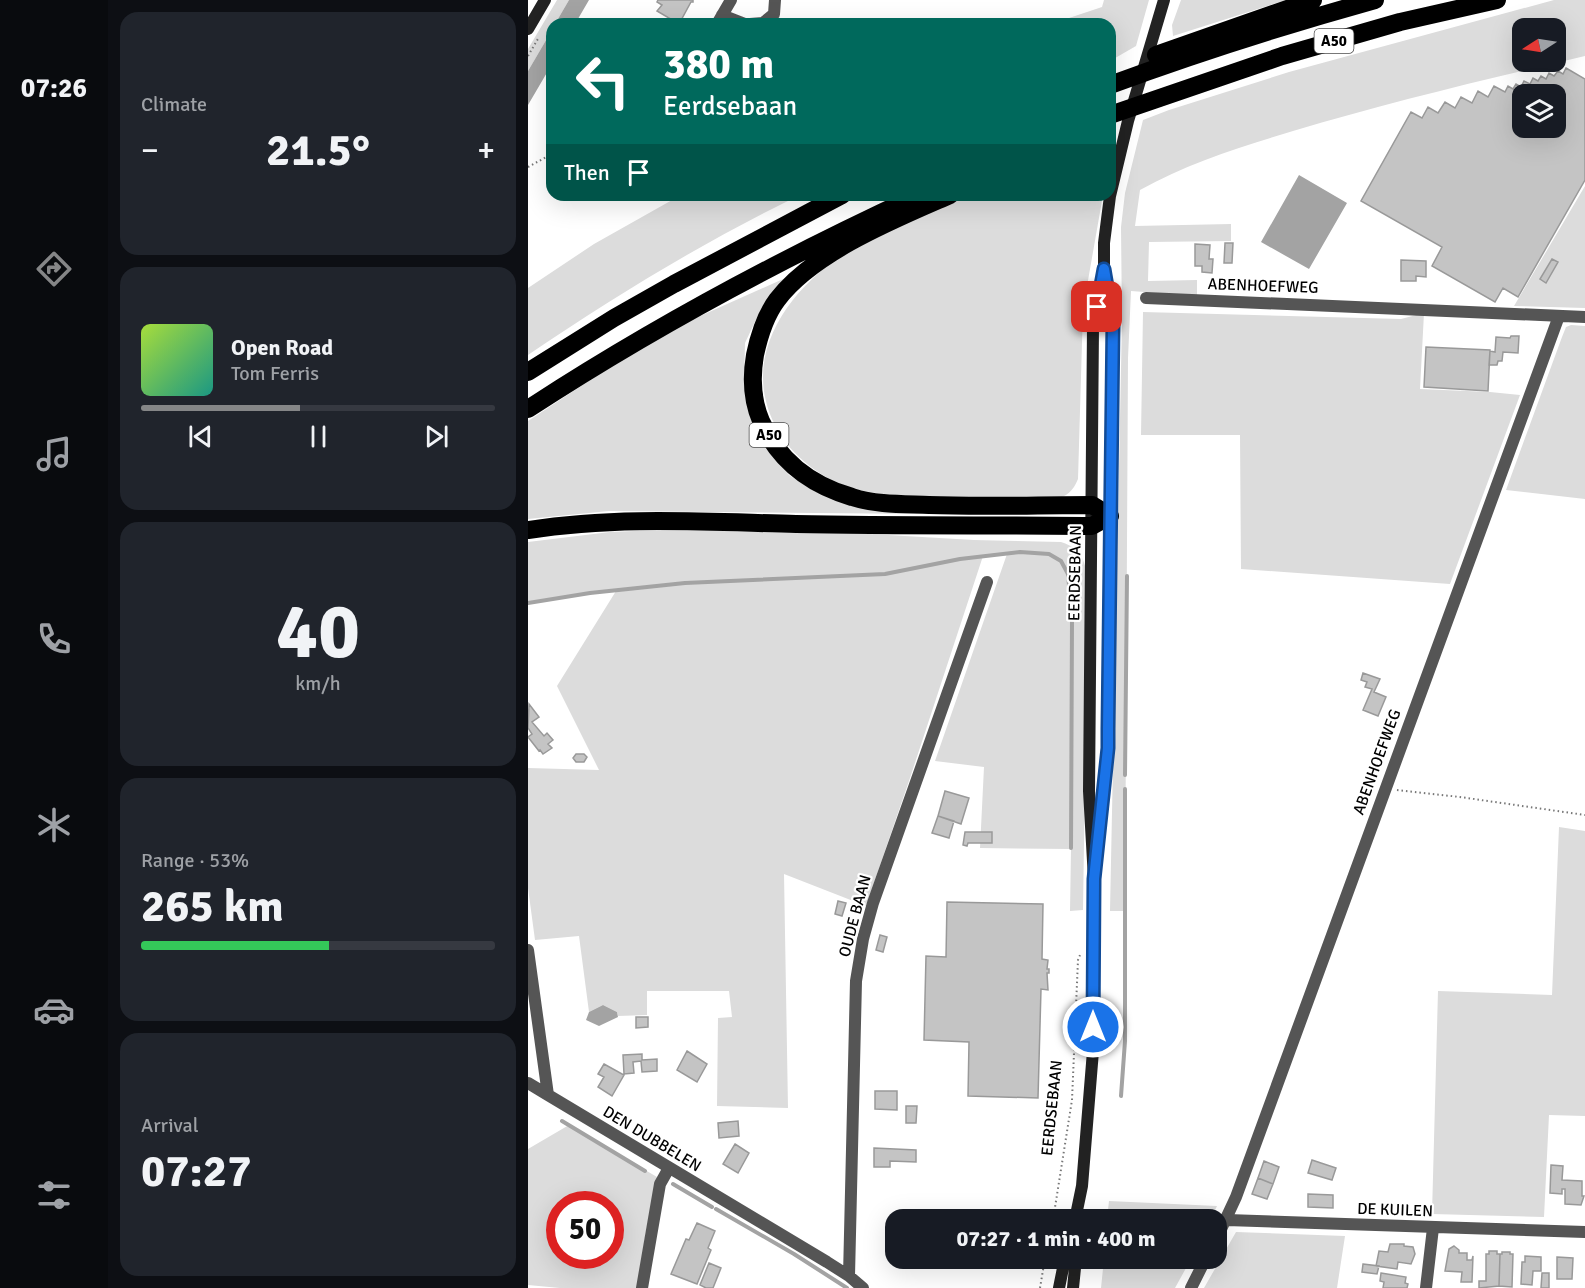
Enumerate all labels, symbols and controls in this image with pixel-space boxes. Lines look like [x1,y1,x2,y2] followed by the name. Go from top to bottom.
[1512,18,1566,72] north arrow
[1512,18,1566,138] map controls
[1314,29,1354,53] road number: A50
[663,39,774,90] text: 380 m
[564,42,642,120] icon: left
[21,72,87,105] text: 07:26
[1512,84,1566,138] button: layers
[663,90,797,123] text: Eerdsebaan
[141,92,207,117] text: Climate
[266,123,370,178] text: 21.5°
[141,130,159,171] text: −
[477,130,495,171] text: +
[622,156,655,189] icon: arrive
[564,159,610,186] text: Then
[33,248,75,290] icon: directions
[1207,274,1319,298] street label: ABENHOEFWEG
[1071,281,1122,332] pin
[1080,290,1113,323] icon: arrive
[231,334,333,361] text: Open Road
[231,361,319,386] text: Tom Ferris
[184,420,217,453] icon: previous
[302,420,335,453] icon: pause
[420,420,453,453] icon: next
[750,423,788,447] road number: A50
[33,433,75,475] icon: music
[1064,525,1086,621] street label: EERDSEBAAN
[276,584,360,680] text: 40
[33,618,75,660] icon: phone
[295,671,341,696] text: km/h
[1349,706,1405,818] street label: ABENHOEFWEG
[33,804,75,846] icon: climate
[141,848,249,873] text: Range · 53%
[834,873,876,959] street label: OUDE BAAN
[141,879,284,934] text: 265 km
[33,989,75,1031] icon: car
[1061,995,1125,1059] position arrow
[1037,1059,1067,1157] street label: EERDSEBAAN
[599,1102,705,1176] street label: DEN DUBBELEN
[141,1113,199,1138] text: Arrival
[141,1144,251,1199] text: 07:27
[33,1174,75,1216] icon: filters
[546,1191,624,1269] speed limit sign: 50
[1357,1199,1433,1221] street label: DE KUILEN
[956,1225,1156,1252] text: 07:27 · 1 min · 400 m

